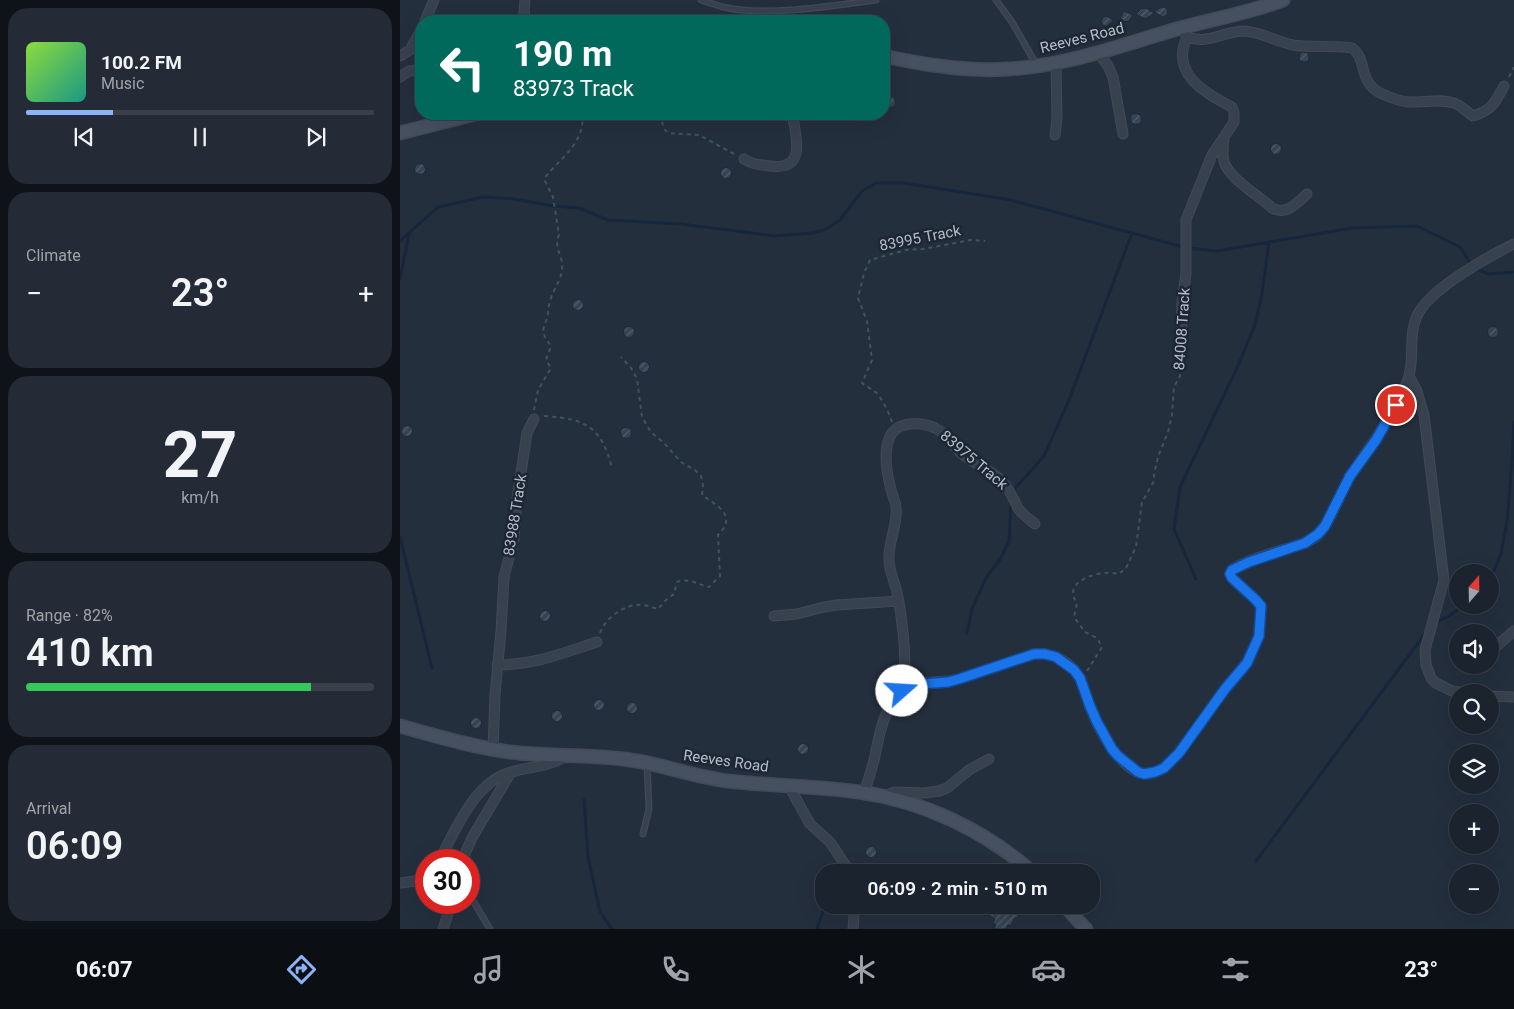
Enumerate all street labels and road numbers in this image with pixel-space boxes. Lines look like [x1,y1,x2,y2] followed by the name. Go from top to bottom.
[1038,19,1126,57] street label: Reeves Road
[878,221,963,255] street label: 83995 Track
[1170,287,1194,371] street label: 84008 Track
[937,427,1012,494] street label: 83975 Track
[500,473,530,557] street label: 83988 Track
[682,746,770,776] street label: Reeves Road

